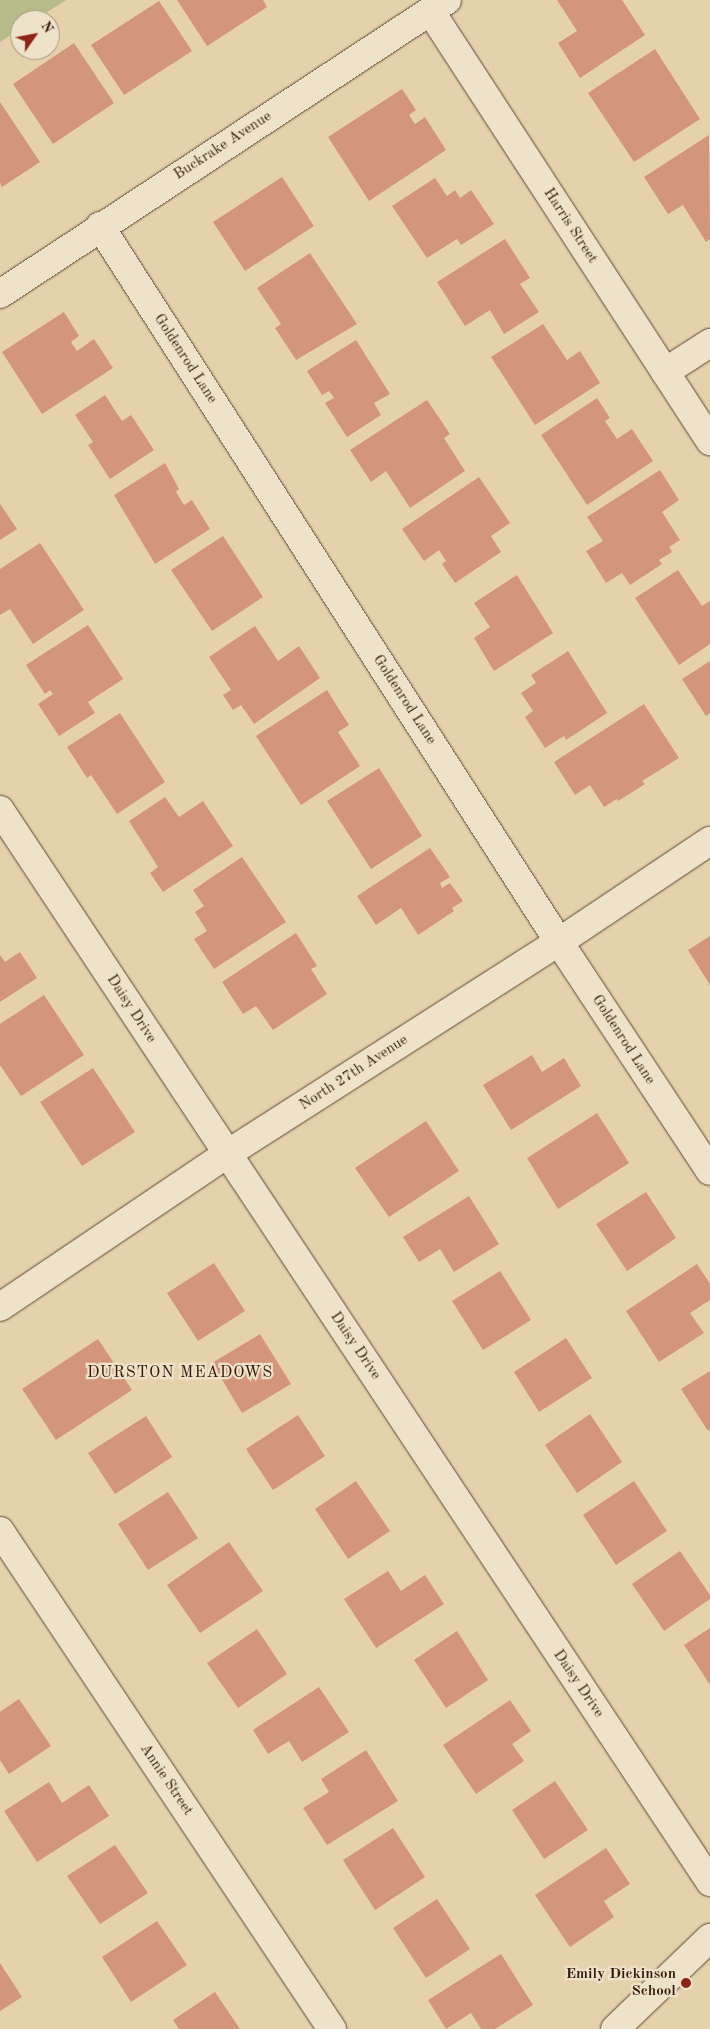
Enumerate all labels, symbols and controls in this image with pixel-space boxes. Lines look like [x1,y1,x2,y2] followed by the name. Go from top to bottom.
[10,10,60,60] north arrow
[38,19,56,36] text: N
[171,108,275,184] street label: Buckrake Avenue
[539,185,601,267] street label: Harris Street
[149,311,221,407] street label: Goldenrod Lane
[368,652,440,748] street label: Goldenrod Lane
[102,971,160,1047] street label: Daisy Drive
[587,992,659,1088] street label: Goldenrod Lane
[297,1031,411,1115] street label: North 27th Avenue
[326,1309,384,1383] street label: Daisy Drive
[85,1363,275,1383] district label: DURSTON MEADOWS
[549,1647,607,1721] street label: Daisy Drive
[135,1741,197,1819] street label: Annie Street
[566,1965,676,2000] place label: Emily Dickinson School
[680,1977,692,1989] marker: Emily Dickinson School

